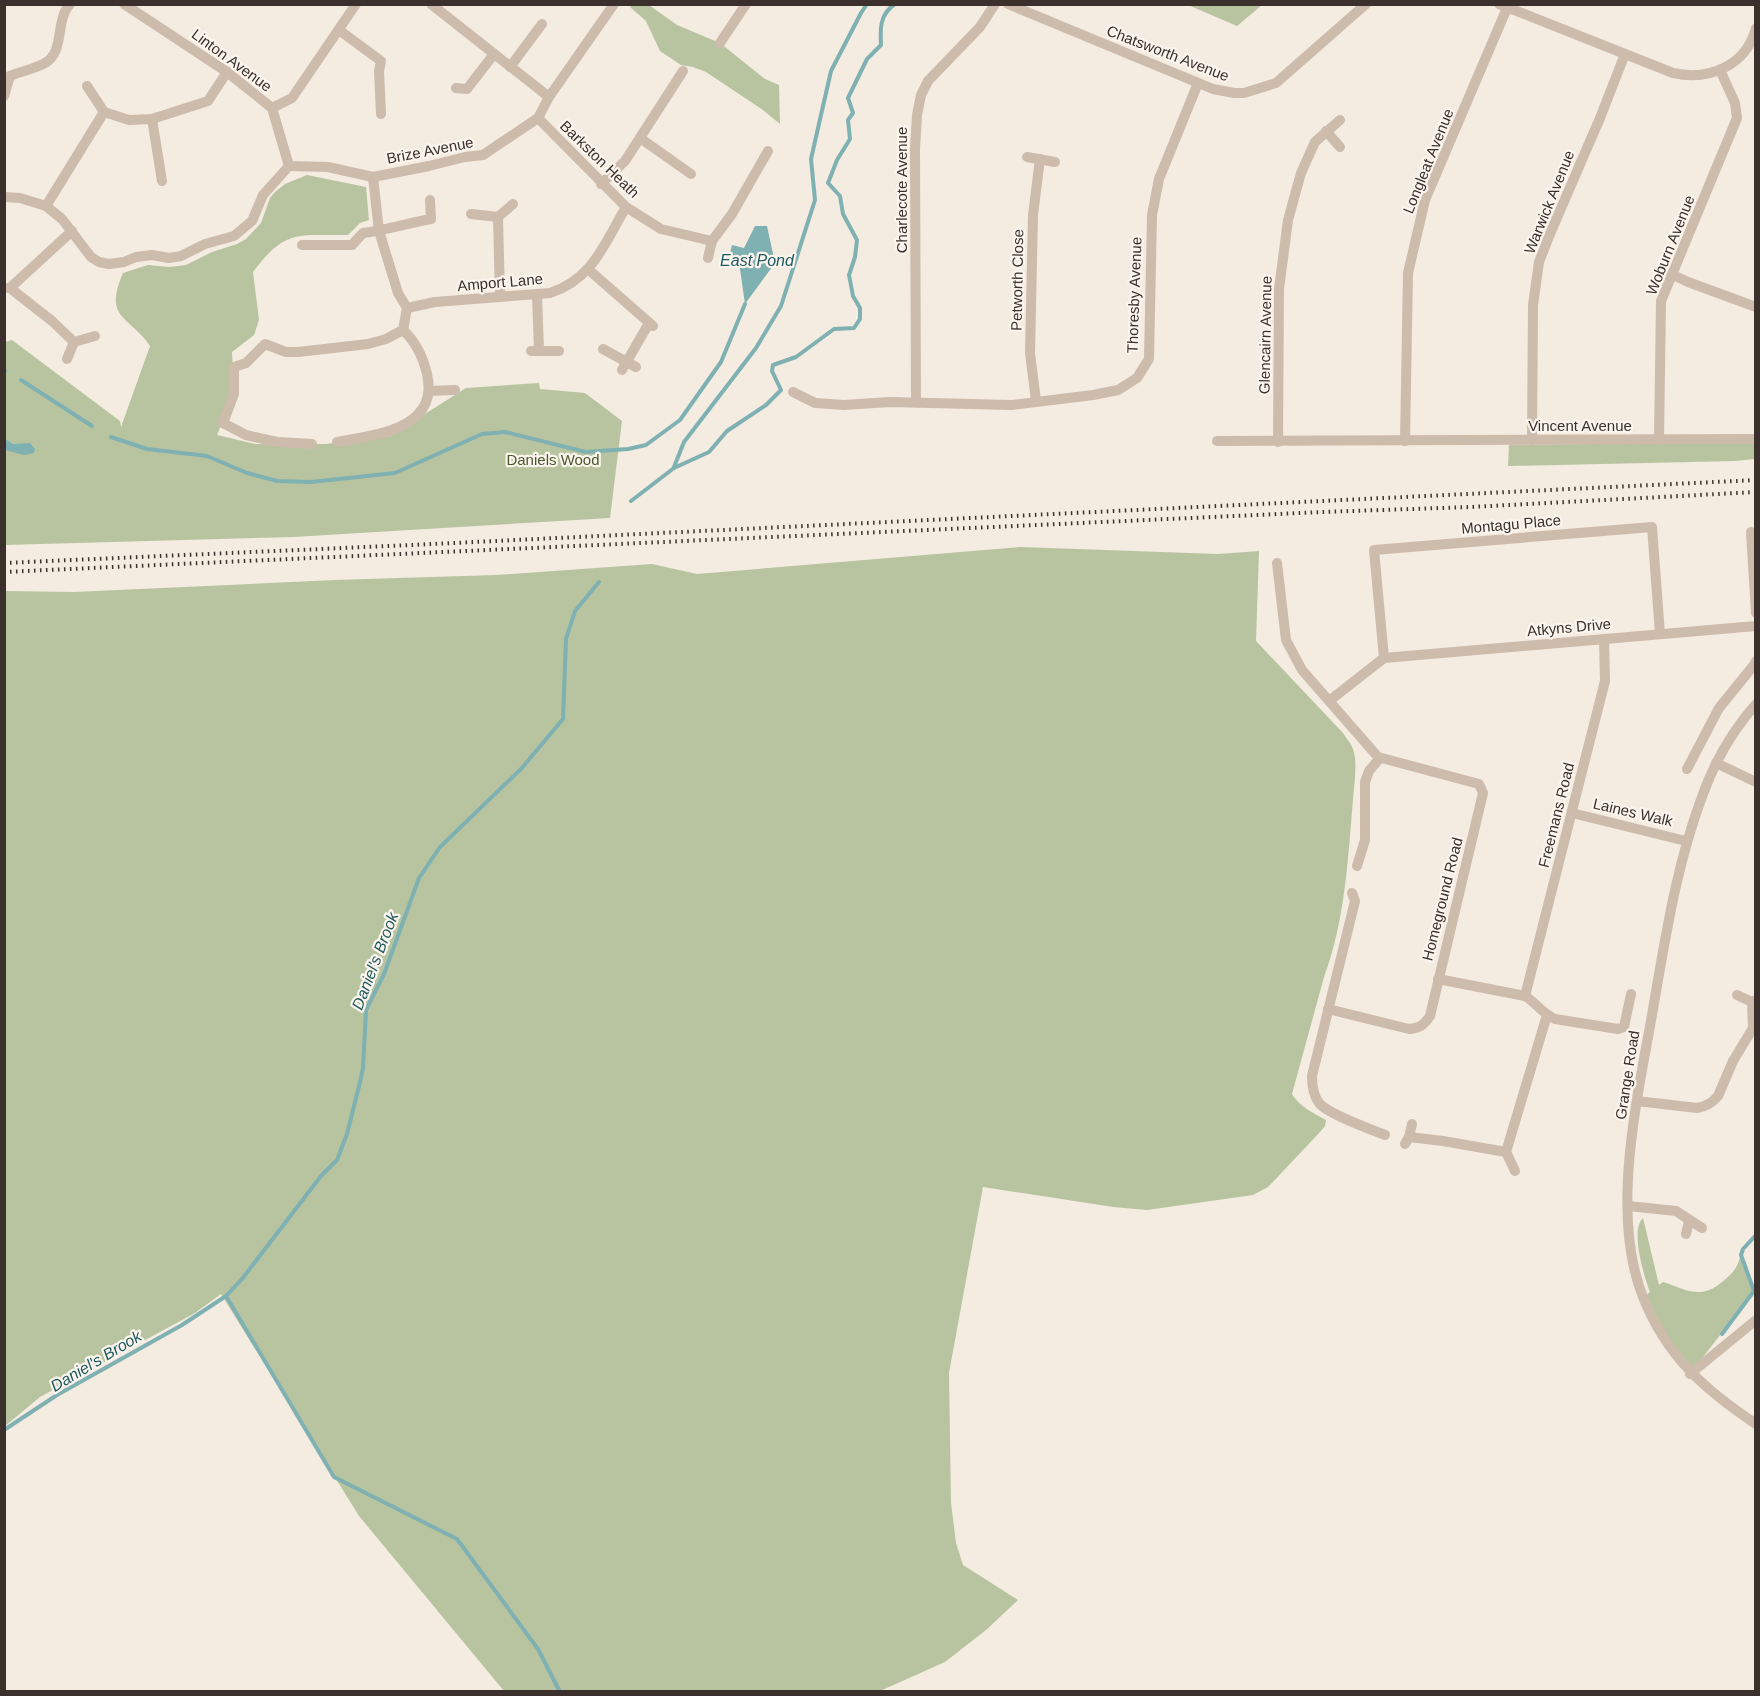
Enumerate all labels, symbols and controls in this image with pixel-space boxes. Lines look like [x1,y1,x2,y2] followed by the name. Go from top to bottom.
[1104,22,1232,84] street label: Chatsworth Avenue
[189,25,275,95] street label: Linton Avenue
[1399,106,1457,216] street label: Longleat Avenue
[557,117,643,201] street label: Barkston Heath
[893,127,910,253] street label: Charlecote Avenue
[385,133,475,167] street label: Brize Avenue
[1521,148,1577,256] street label: Warwick Avenue
[1642,193,1698,297] street label: Woburn Avenue
[1008,229,1026,331] street label: Petworth Close
[1123,236,1145,354] street label: Thoresby Avenue
[720,252,795,269] water label: East Pond
[456,270,544,294] street label: Amport Lane
[1255,276,1275,394] street label: Glencairn Avenue
[1528,417,1632,434] street label: Vincent Avenue
[506,451,600,468] park label: Daniels Wood
[1460,511,1562,537] street label: Montagu Place
[1526,615,1612,639] street label: Atkyns Drive
[1535,761,1577,869] street label: Freemans Road
[1592,795,1675,830] street label: Laines Walk
[1418,835,1466,963] street label: Homeground Road
[349,909,402,1012] water label: Daniel's Brook
[1612,1029,1642,1121] street label: Grange Road
[48,1327,145,1395] water label: Daniel's Brook

